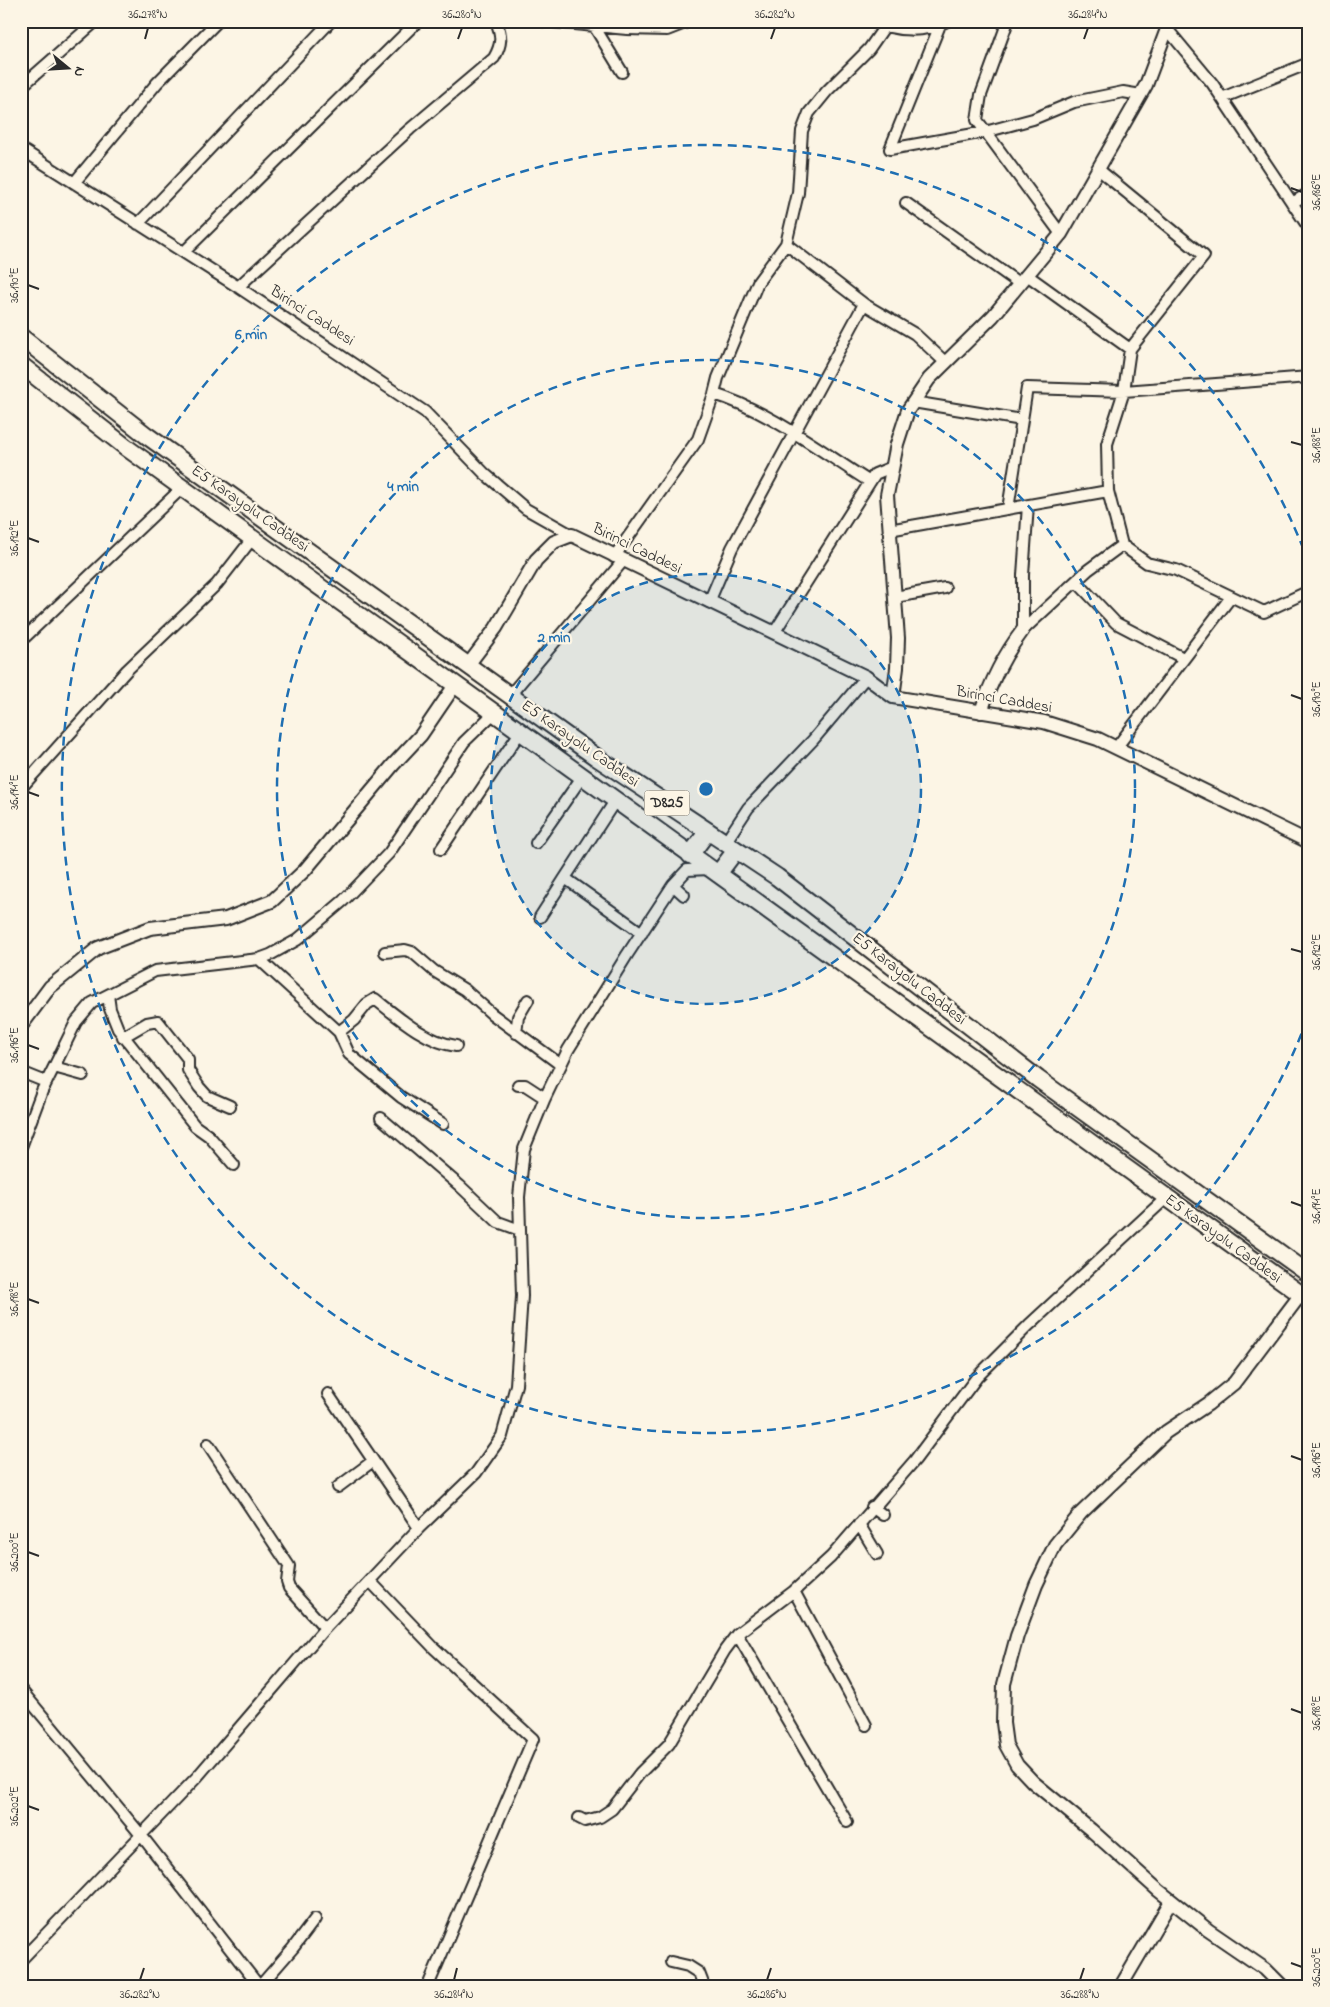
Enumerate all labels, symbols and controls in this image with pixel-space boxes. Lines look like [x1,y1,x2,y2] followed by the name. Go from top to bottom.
[128,6,168,24] text: 36.278°N
[442,6,482,24] text: 36.280°N
[755,6,795,24] text: 36.282°N
[1068,6,1108,24] text: 36.284°N
[42,42,92,92] north arrow
[67,64,90,79] text: N
[1308,174,1326,210] text: 36.186°E
[6,267,24,303] text: 36.190°E
[264,279,359,353] street label: Birinci Caddesi
[234,324,268,346] text: 6 min
[1308,427,1326,463] text: 36.188°E
[186,459,314,559] street label: E5 Karayolu Caddesi
[386,476,419,498] text: 4 min
[587,517,686,581] street label: Birinci Caddesi
[6,520,24,556] text: 36.192°E
[537,627,571,649] text: 2 min
[953,680,1054,720] street label: Birinci Caddesi
[1308,681,1326,717] text: 36.190°E
[516,694,644,794] street label: E5 Karayolu Caddesi
[6,774,24,810] text: 36.194°E
[697,780,715,798] centre of rings
[644,790,690,816] road number: D825
[847,927,971,1031] street label: E5 Karayolu Caddesi
[1308,934,1326,970] text: 36.192°E
[6,1027,24,1063] text: 36.196°E
[1160,1188,1287,1290] street label: E5 Karayolu Caddesi
[1308,1188,1326,1224] text: 36.194°E
[6,1281,24,1317] text: 36.198°E
[1308,1442,1326,1478] text: 36.196°E
[6,1532,24,1572] text: 36.200°E
[1308,1695,1326,1731] text: 36.198°E
[6,1786,24,1826] text: 36.202°E
[1308,1947,1326,1987] text: 36.200°E
[120,1986,160,2004] text: 36.282°N
[434,1986,474,2004] text: 36.284°N
[747,1986,787,2004] text: 36.286°N
[1061,1986,1099,2004] text: 36.288°N

